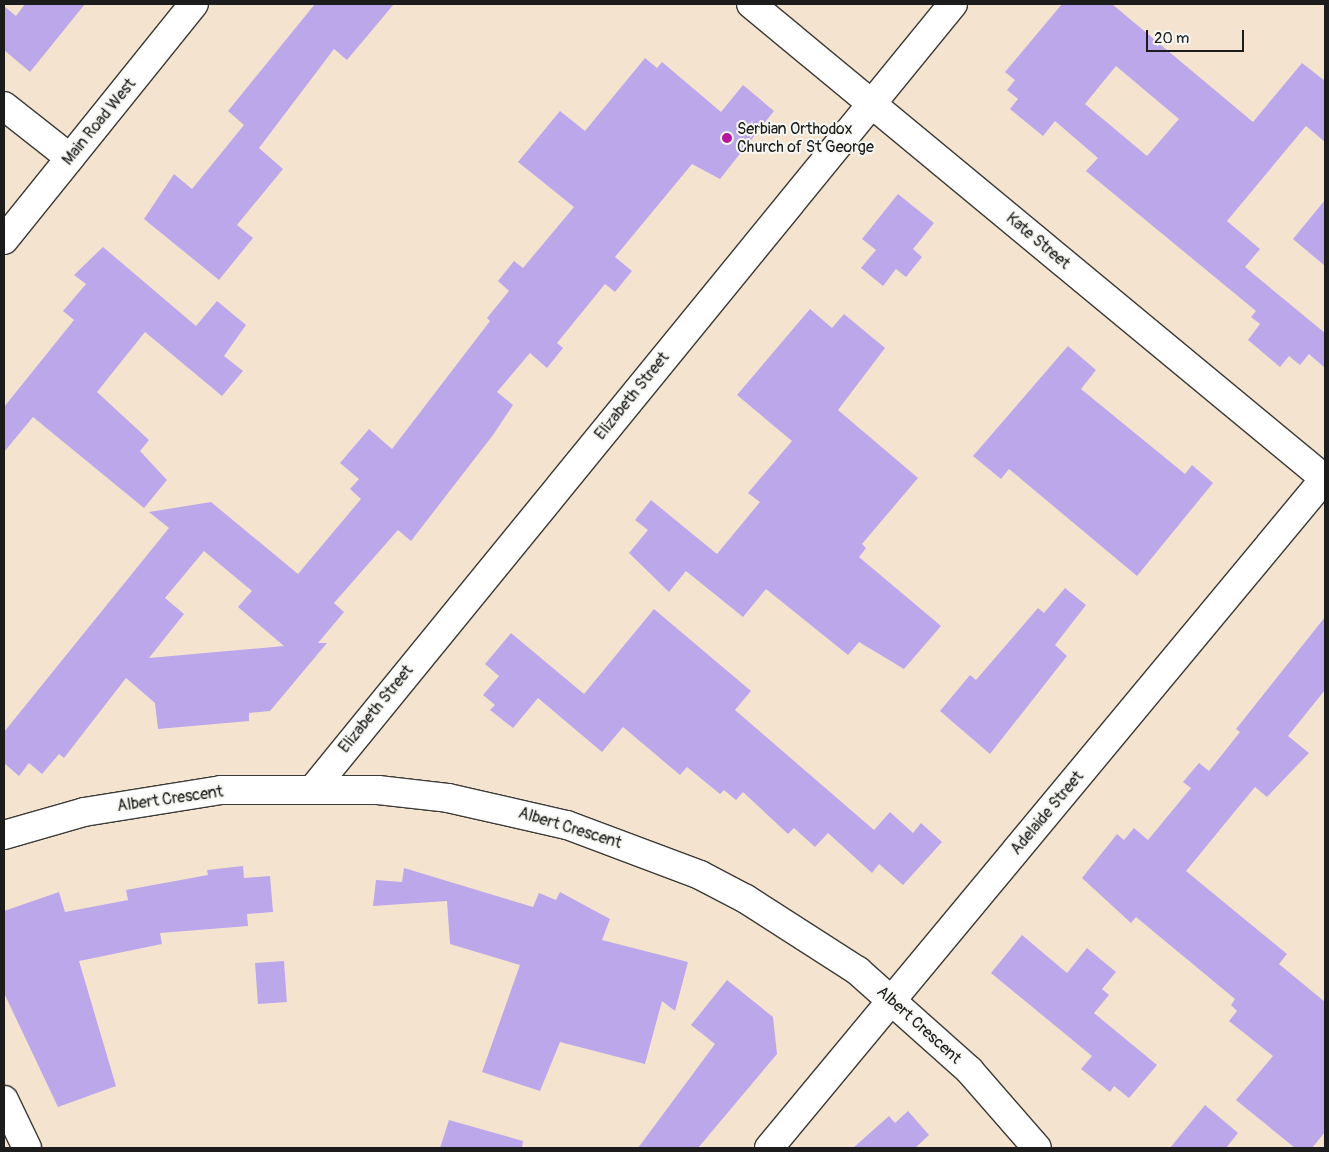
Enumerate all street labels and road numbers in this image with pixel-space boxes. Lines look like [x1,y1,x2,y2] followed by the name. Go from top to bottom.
[58,75,140,169] street label: Main Road West
[1002,209,1074,273] street label: Kate Street
[591,348,673,444] street label: Elizabeth Street
[335,661,417,757] street label: Elizabeth Street
[1007,767,1087,859] street label: Adelaide Street
[116,782,224,816] street label: Albert Crescent
[516,803,624,853] street label: Albert Crescent
[873,982,965,1068] street label: Albert Crescent

